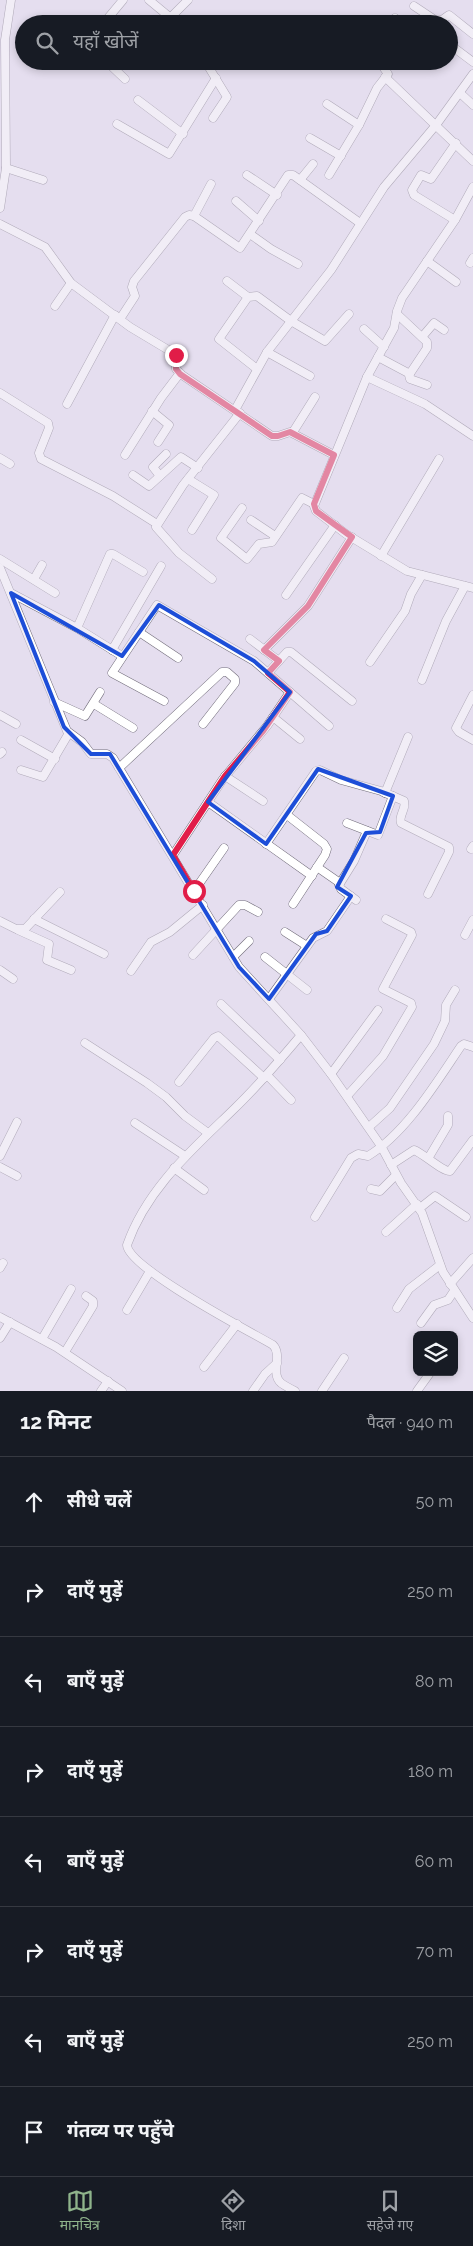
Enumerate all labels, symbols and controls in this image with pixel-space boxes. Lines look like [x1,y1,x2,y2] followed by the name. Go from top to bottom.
[15,15,458,70] search box
[33,29,61,57] icon: search
[73,30,138,52] text: यहाँ खोजें
[165,344,188,367] route end
[183,880,206,903] route start
[413,1331,458,1376] map controls
[413,1331,458,1376] button: layers
[20,1409,91,1434] text: 12 मिनट
[367,1413,453,1432] text: पैदल · 940 m
[20,1488,48,1516] icon: ahead
[67,1489,131,1511] text: सीधे चलें
[416,1492,453,1511] text: 50 m
[20,1578,48,1606] icon: right
[67,1579,123,1601] text: दाएँ मुड़ें
[407,1582,453,1601] text: 250 m
[20,1668,48,1696] icon: left
[67,1669,124,1691] text: बाएँ मुड़ें
[415,1672,453,1691] text: 80 m
[20,1758,48,1786] icon: right
[67,1759,123,1781] text: दाएँ मुड़ें
[408,1762,453,1781] text: 180 m
[20,1848,48,1876] icon: left
[67,1849,124,1871] text: बाएँ मुड़ें
[415,1852,453,1871] text: 60 m
[20,1938,48,1966] icon: right
[67,1939,123,1961] text: दाएँ मुड़ें
[416,1942,453,1961] text: 70 m
[20,2028,48,2056] icon: left
[67,2029,124,2051] text: बाएँ मुड़ें
[407,2032,453,2051] text: 250 m
[20,2118,48,2146] icon: arrive
[67,2119,174,2141] text: गंतव्य पर पहुँचे
[60,2187,100,2236] tab: मानचित्र
[219,2187,247,2236] tab: दिशा
[367,2187,413,2236] tab: सहेजे गए

